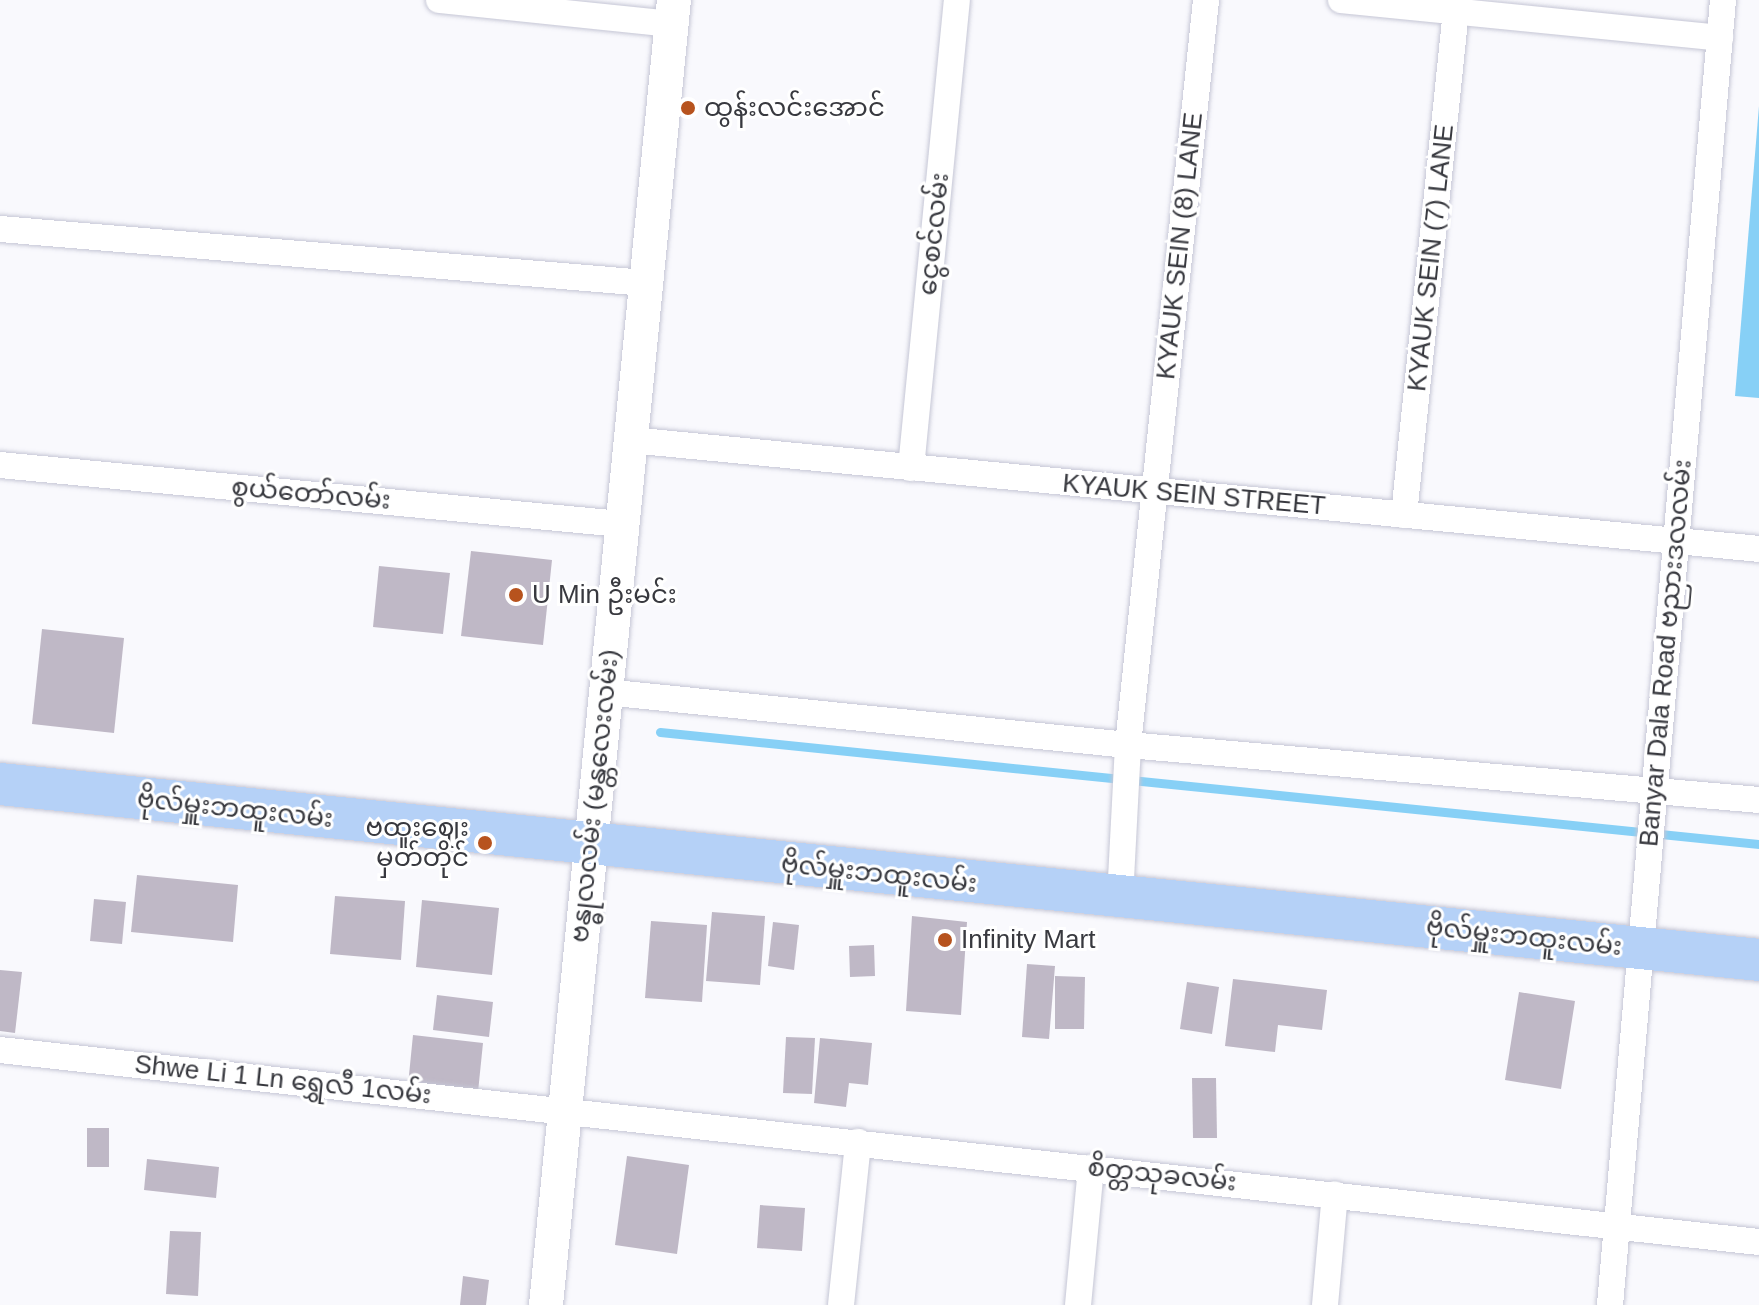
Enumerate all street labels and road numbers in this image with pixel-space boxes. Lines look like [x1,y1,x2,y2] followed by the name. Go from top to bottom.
[1150,111,1210,381] street label: KYAUK SEIN (8) LANE
[1401,123,1461,393] street label: KYAUK SEIN (7) LANE
[912,171,956,297] street label: ငွေစင်လမ်း
[1634,458,1698,848] street label: Banyar Dala Road ဗညားဒလလမ်း
[1061,468,1327,522] street label: KYAUK SEIN STREET
[230,471,392,517] street label: စွယ်တော်လမ်း
[564,648,626,944] street label: ဗန္ဓုလလမ်း (မန္တလေးလမ်း)
[136,783,334,835] street label: ဗိုလ်မှူးဘထူးလမ်း
[780,848,978,900] street label: ဗိုလ်မှူးဘထူးလမ်း
[1425,911,1623,963] street label: ဗိုလ်မှူးဘထူးလမ်း
[133,1049,433,1111] street label: Shwe Li 1 Ln ရွှေလီ 1လမ်း
[1086,1152,1238,1198] street label: စိတ္တသုခလမ်း

